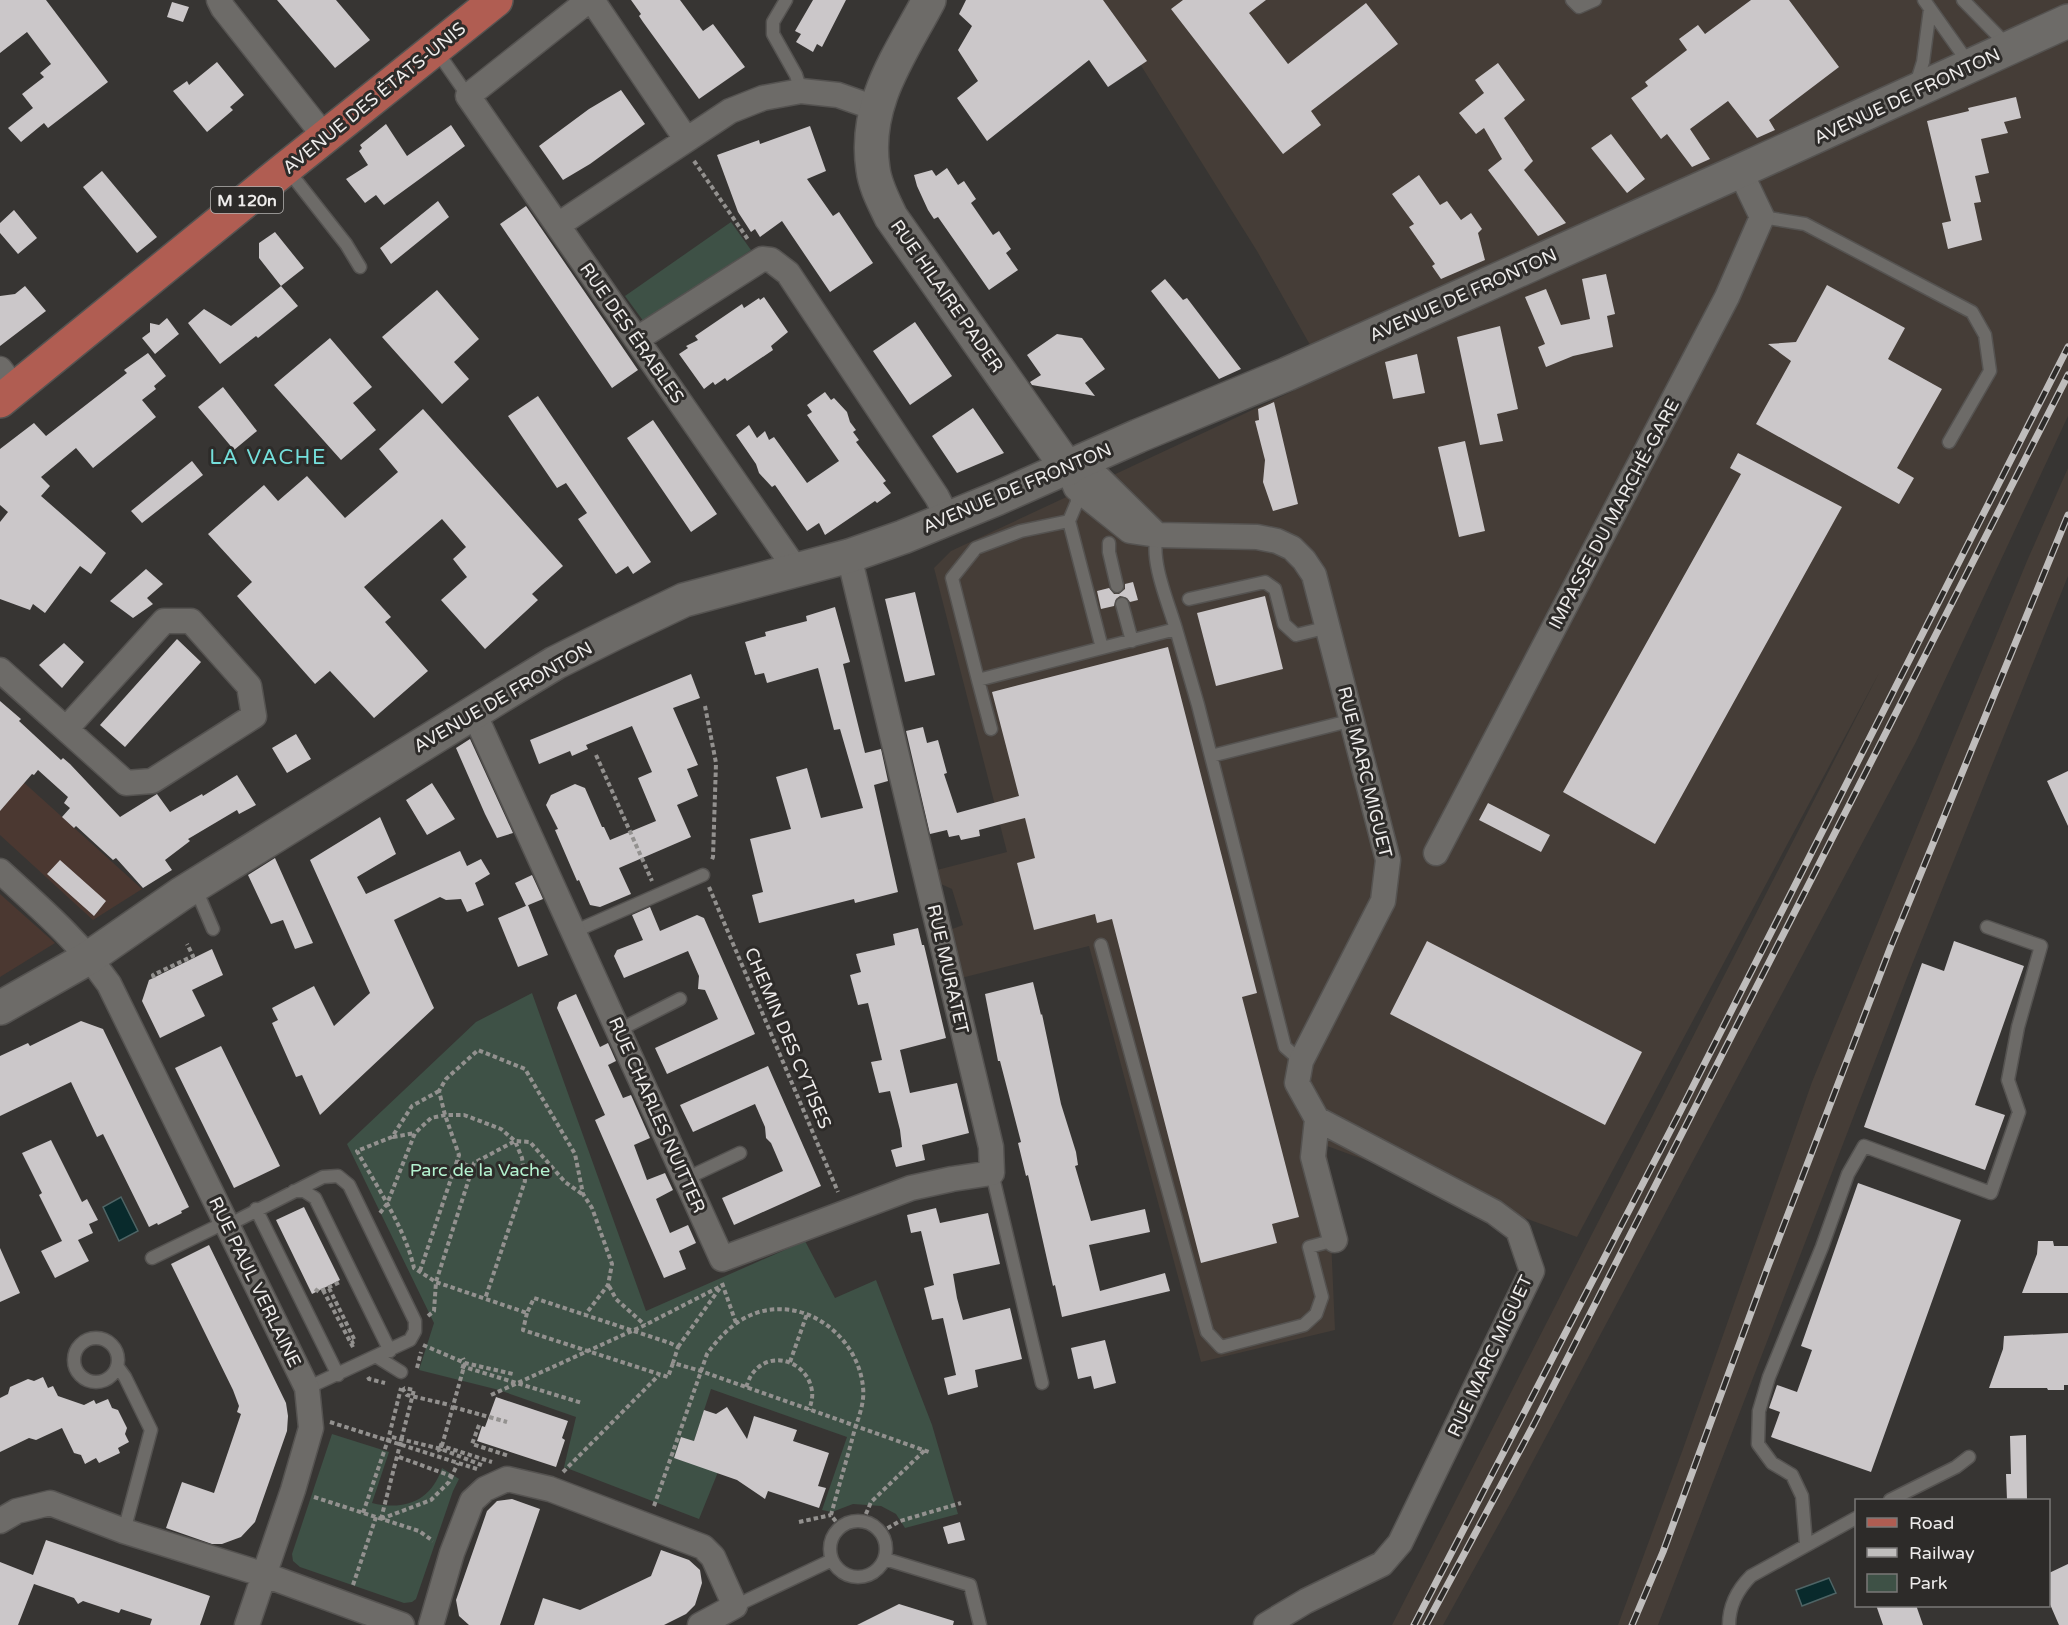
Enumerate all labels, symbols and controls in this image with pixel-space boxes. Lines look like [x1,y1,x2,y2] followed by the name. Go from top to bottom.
[278,17,470,179] street label: AVENUE DES ÉTATS-UNIS
[1810,43,2004,149] street label: AVENUE DE FRONTON
[211,187,283,213] road number: M 120n
[886,215,1008,377] street label: RUE HILAIRE PADER
[1366,244,1560,346] street label: AVENUE DE FRONTON
[575,258,689,408] street label: RUE DES ÉRABLES
[1544,395,1684,633] street label: IMPASSE DU MARCHÉ-GARE
[919,438,1115,538] street label: AVENUE DE FRONTON
[209,445,327,470] district label: LA VACHE
[410,637,596,757] street label: AVENUE DE FRONTON
[1333,684,1397,860] street label: RUE MARC MIGUET
[922,902,974,1036] street label: RUE MURATET
[740,944,836,1132] street label: CHEMIN DES CYTISES
[604,1014,710,1216] street label: RUE CHARLES NUITTER
[410,1159,550,1181] park label: Parc de la Vache
[204,1193,306,1371] street label: RUE PAUL VERLAINE
[1443,1272,1537,1440] street label: RUE MARC MIGUET
[1855,1499,2050,1607] legend
[1909,1512,1954,1534] text: Road
[1909,1542,1975,1564] text: Railway
[1909,1572,1948,1594] text: Park

